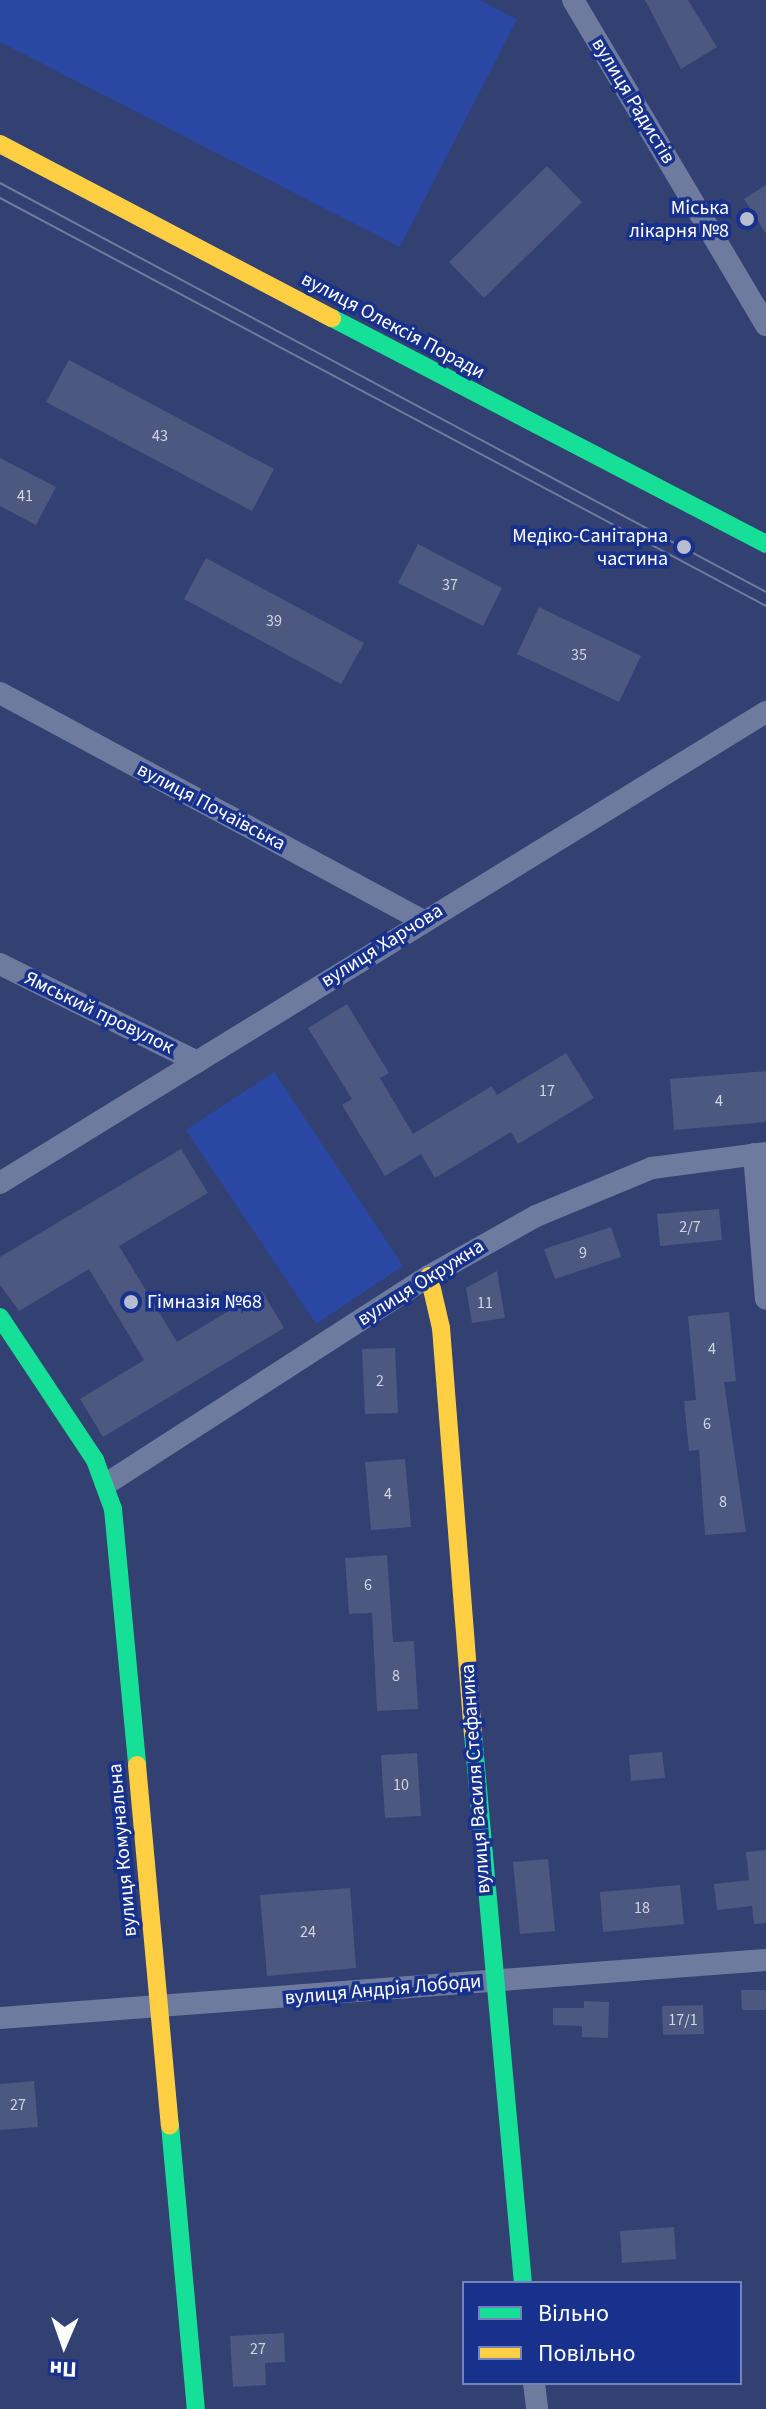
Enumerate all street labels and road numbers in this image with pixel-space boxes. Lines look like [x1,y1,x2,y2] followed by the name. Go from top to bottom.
[586,34,680,168] street label: вулиця Радистів
[297,267,489,385] street label: вулиця Олексія Поради
[133,758,289,856] street label: вулиця Почаївська
[317,899,447,993] street label: вулиця Харчова
[20,966,178,1060] street label: Ямський провулок
[353,1234,489,1332] street label: вулиця Окружна
[456,1663,496,1895] street label: вулиця Василя Стефаника
[103,1762,143,1938] street label: вулиця Комунальна
[284,1969,482,2011] street label: вулиця Андрія Лободи

